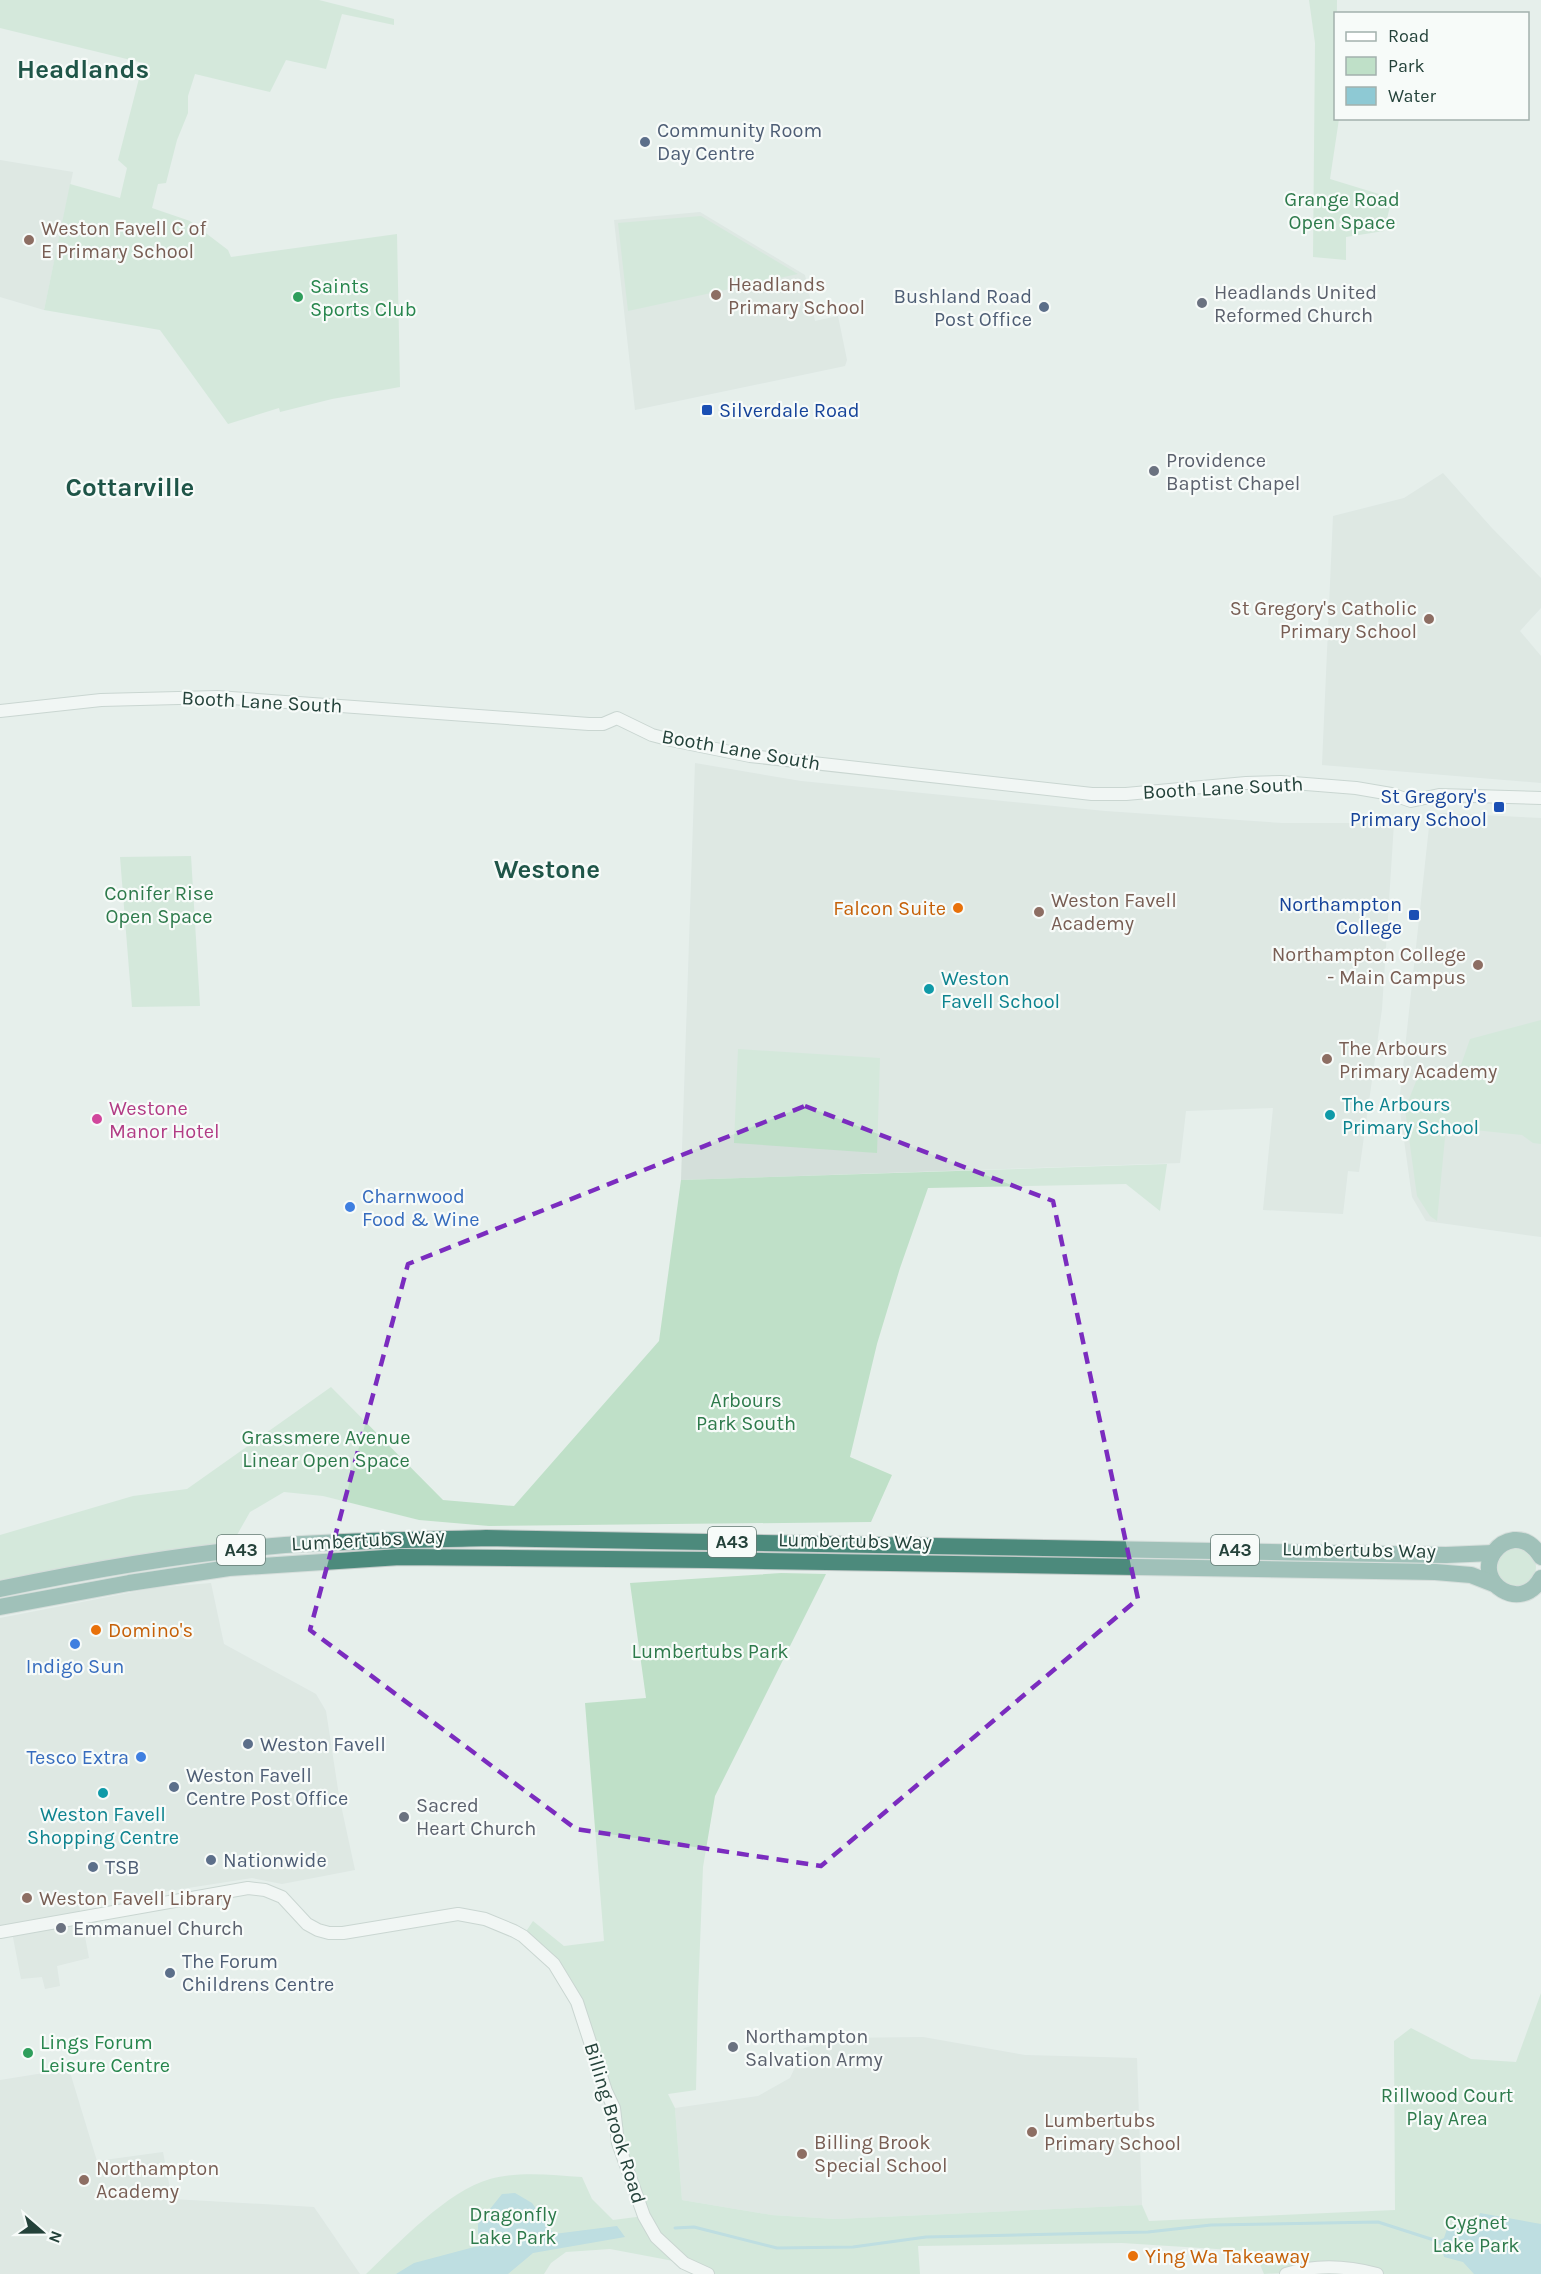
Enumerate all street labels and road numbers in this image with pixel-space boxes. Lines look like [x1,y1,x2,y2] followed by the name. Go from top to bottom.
[181,686,343,718] street label: Booth Lane South
[660,725,822,775] street label: Booth Lane South
[1142,772,1304,804] street label: Booth Lane South
[291,1524,445,1556] street label: Lumbertubs Way
[708,1527,756,1557] road number: A43
[778,1528,932,1554] street label: Lumbertubs Way
[217,1535,265,1565] road number: A43
[1211,1535,1259,1565] road number: A43
[1282,1537,1436,1563] street label: Lumbertubs Way
[580,2040,650,2206] street label: Billing Brook Road

